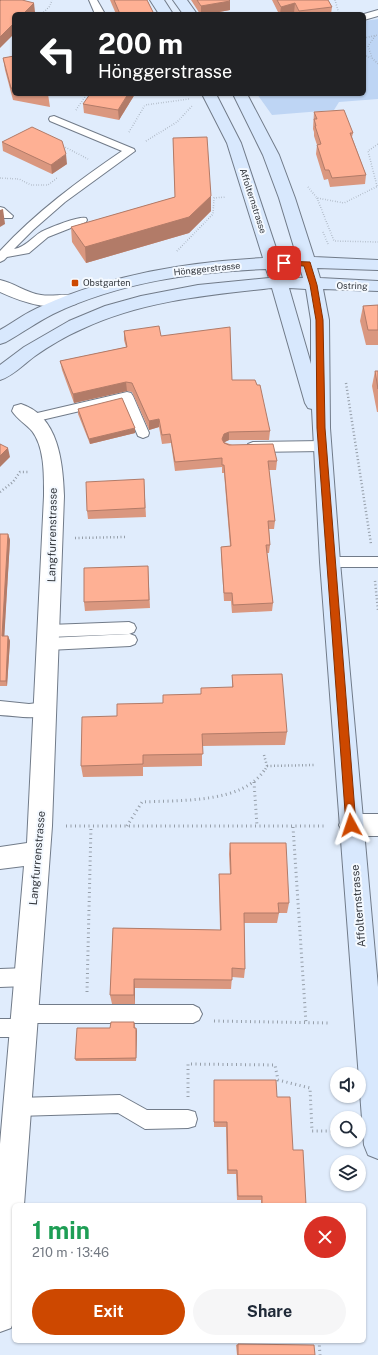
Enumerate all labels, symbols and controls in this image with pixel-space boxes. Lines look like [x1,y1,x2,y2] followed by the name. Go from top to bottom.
[98,27,183,60] text: 200 m
[32,28,84,80] icon: left
[98,61,232,82] text: Hönggerstrasse
[238,167,269,235] street label: Affolternstrasse
[267,246,301,280] pin
[273,252,295,274] icon: arrive
[173,260,241,277] street label: Hönggerstrasse
[83,277,130,288] place label: Obstgarten
[70,278,80,288] marker: Obstgarten
[336,280,368,291] street label: Ostring
[45,488,59,582] street label: Langfurrenstrasse
[330,804,372,846] position arrow
[27,810,47,906] street label: Langfurrenstrasse
[348,864,368,948] street label: Affolternstrasse
[330,1067,366,1191] map controls
[330,1067,366,1103] button: sound
[330,1111,366,1147] button: search
[330,1155,366,1191] button: layers
[32,1216,90,1244] text: 1 min
[304,1216,346,1258] button: close
[32,1245,109,1260] text: 210 m · 13:46
[32,1289,185,1335] button: Exit
[193,1289,346,1335] button: Share

